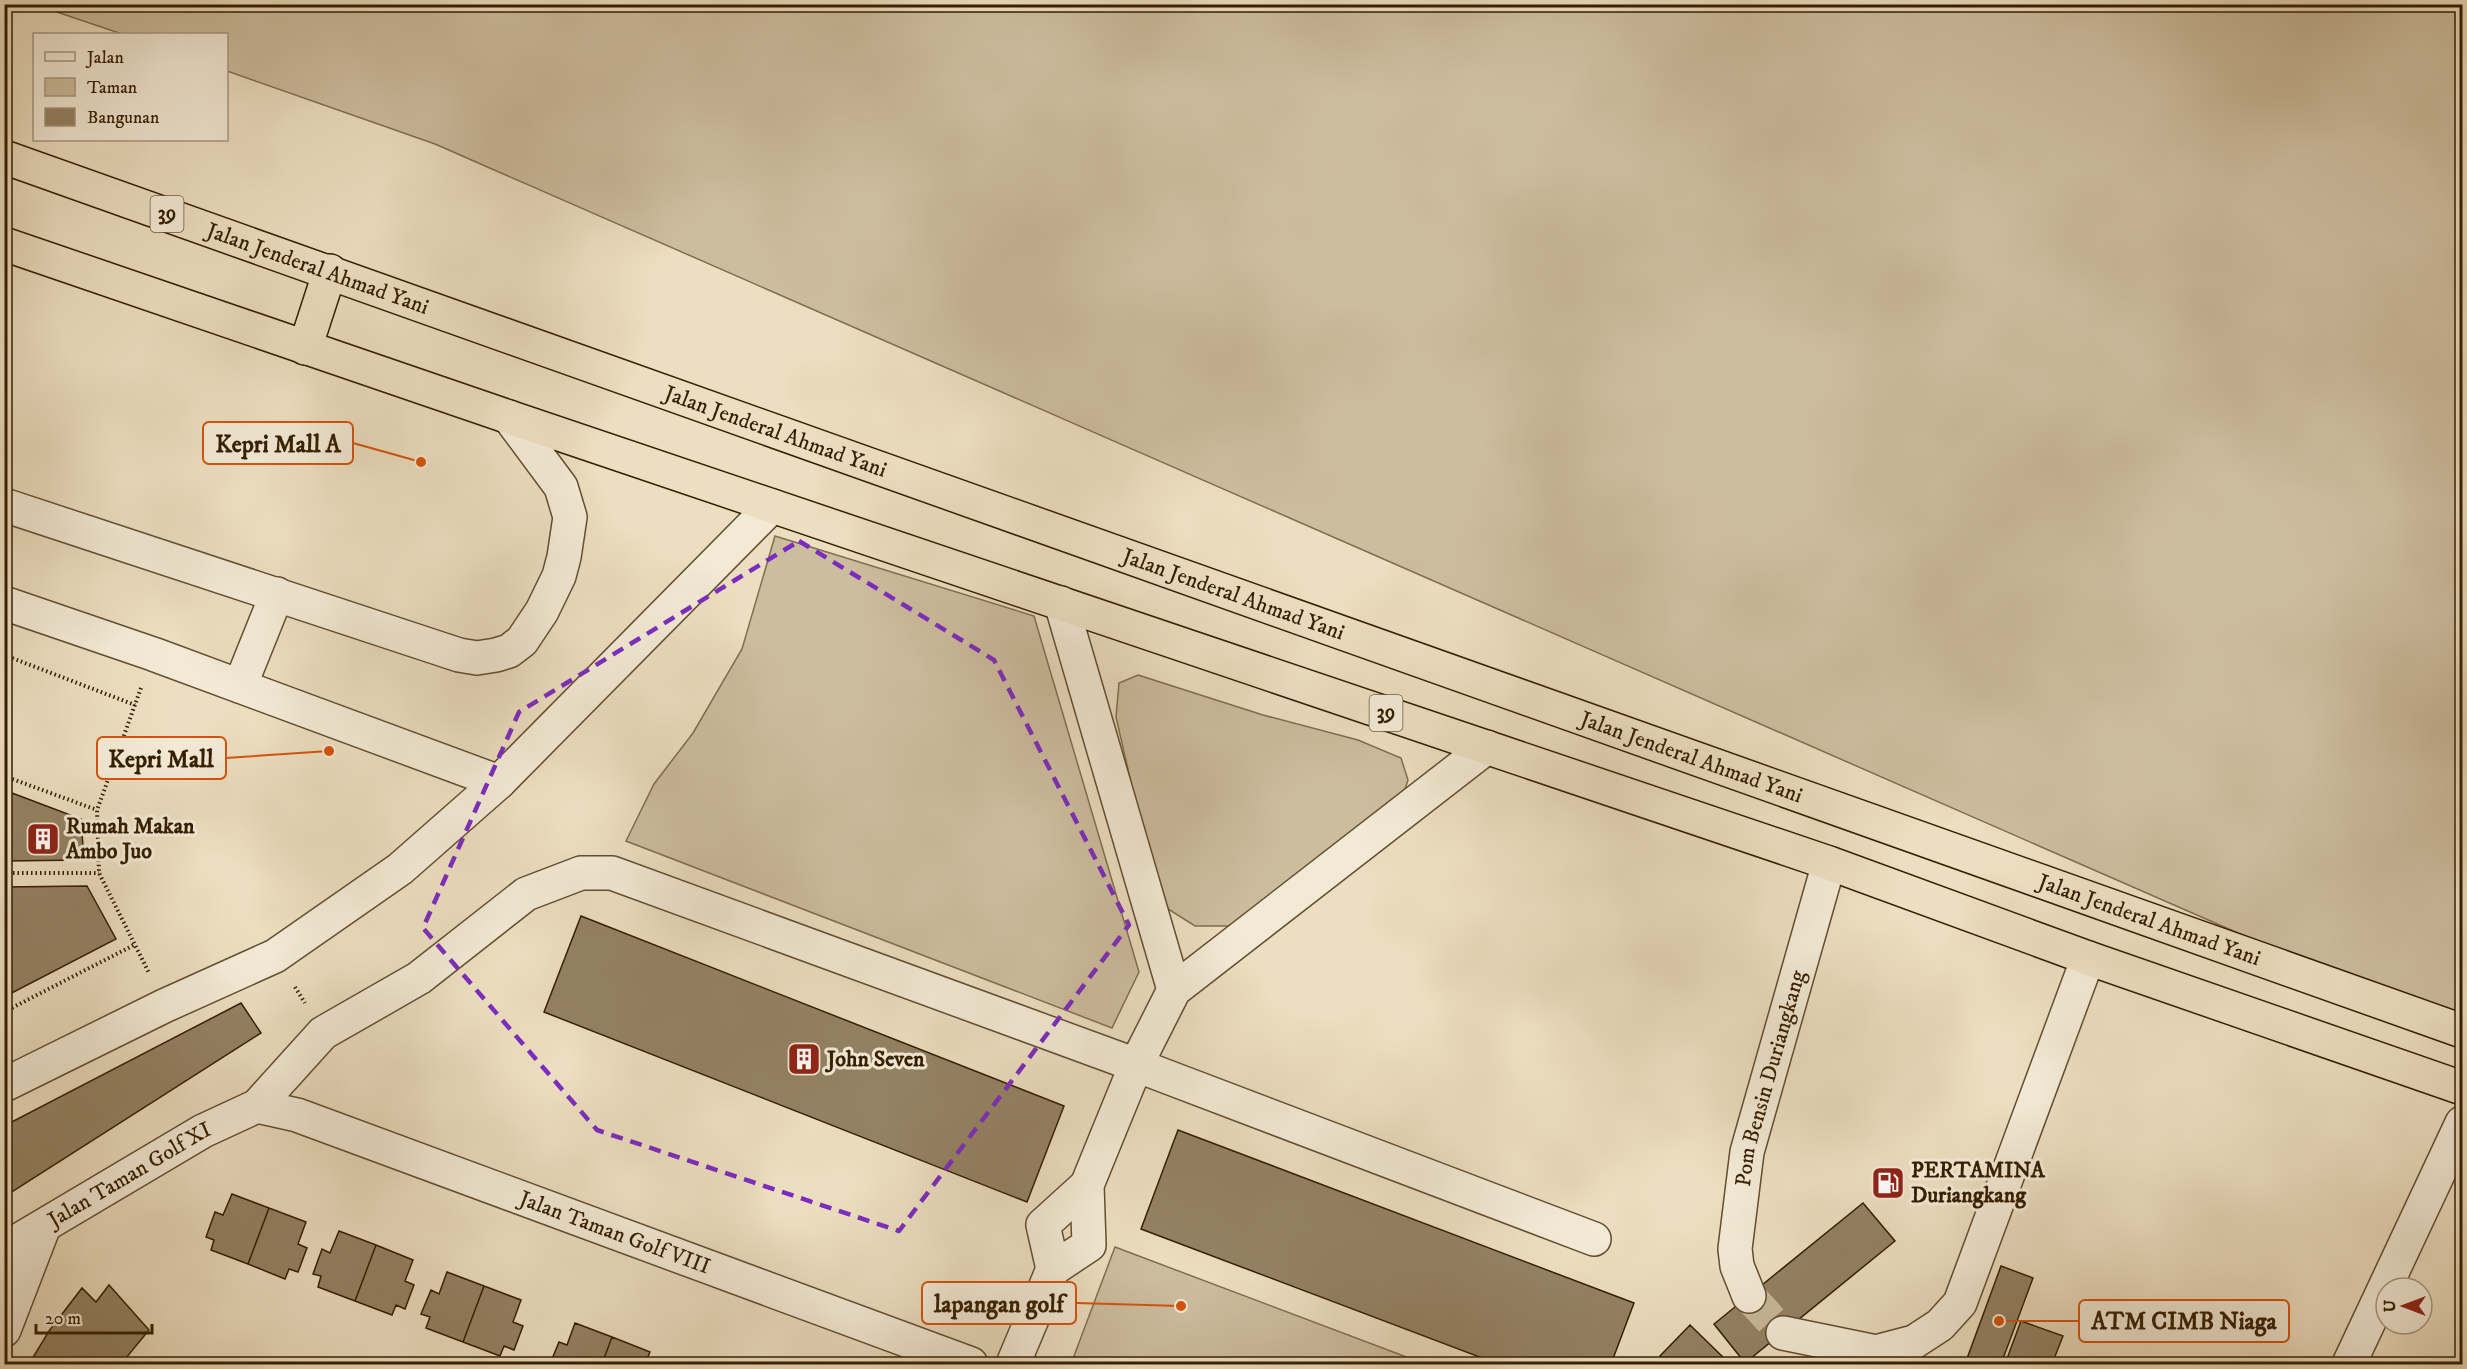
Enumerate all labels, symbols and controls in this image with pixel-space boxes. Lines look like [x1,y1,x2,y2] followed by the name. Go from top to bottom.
[33,33,228,141] legend
[85,47,125,69] text: Jalan
[87,77,138,99] text: Taman
[87,107,160,129] text: Bangunan
[150,196,184,232] road number: 39
[201,216,433,320] street label: Jalan Jenderal Ahmad Yani
[659,379,890,483] street label: Jalan Jenderal Ahmad Yani
[203,422,353,464] callout: Kepri Mall A
[215,430,342,460] text: Kepri Mall A
[1117,542,1348,646] street label: Jalan Jenderal Ahmad Yani
[1370,695,1402,731] road number: 39
[1575,704,1806,809] street label: Jalan Jenderal Ahmad Yani
[97,737,226,779] callout: Kepri Mall
[108,745,214,775] text: Kepri Mall
[65,813,195,865] place label: Rumah Makan Ambo Juo
[25,821,61,857] building icon: Rumah Makan Ambo Juo
[2033,867,2264,972] street label: Jalan Jenderal Ahmad Yani
[1729,967,1811,1188] street label: Pom Bensin Duriangkang
[786,1041,822,1077] building icon: John Seven
[824,1046,925,1073] place label: John Seven
[41,1116,215,1234] street label: Jalan Taman Golf XI
[1911,1157,2046,1209] place label: PERTAMINA Duriangkang
[1870,1165,1906,1201] fuel station icon: PERTAMINA Duriangkang
[514,1184,714,1280] street label: Jalan Taman Golf VIII
[2374,1276,2434,1336] north arrow
[922,1282,1076,1324] callout: lapangan golf
[933,1290,1068,1320] text: lapangan golf
[36,1297,152,1335] scale bar
[2380,1299,2400,1312] text: U
[2079,1300,2289,1342] callout: ATM CIMB Niaga
[2090,1307,2277,1337] text: ATM CIMB Niaga
[45,1308,81,1330] text: 20 m

